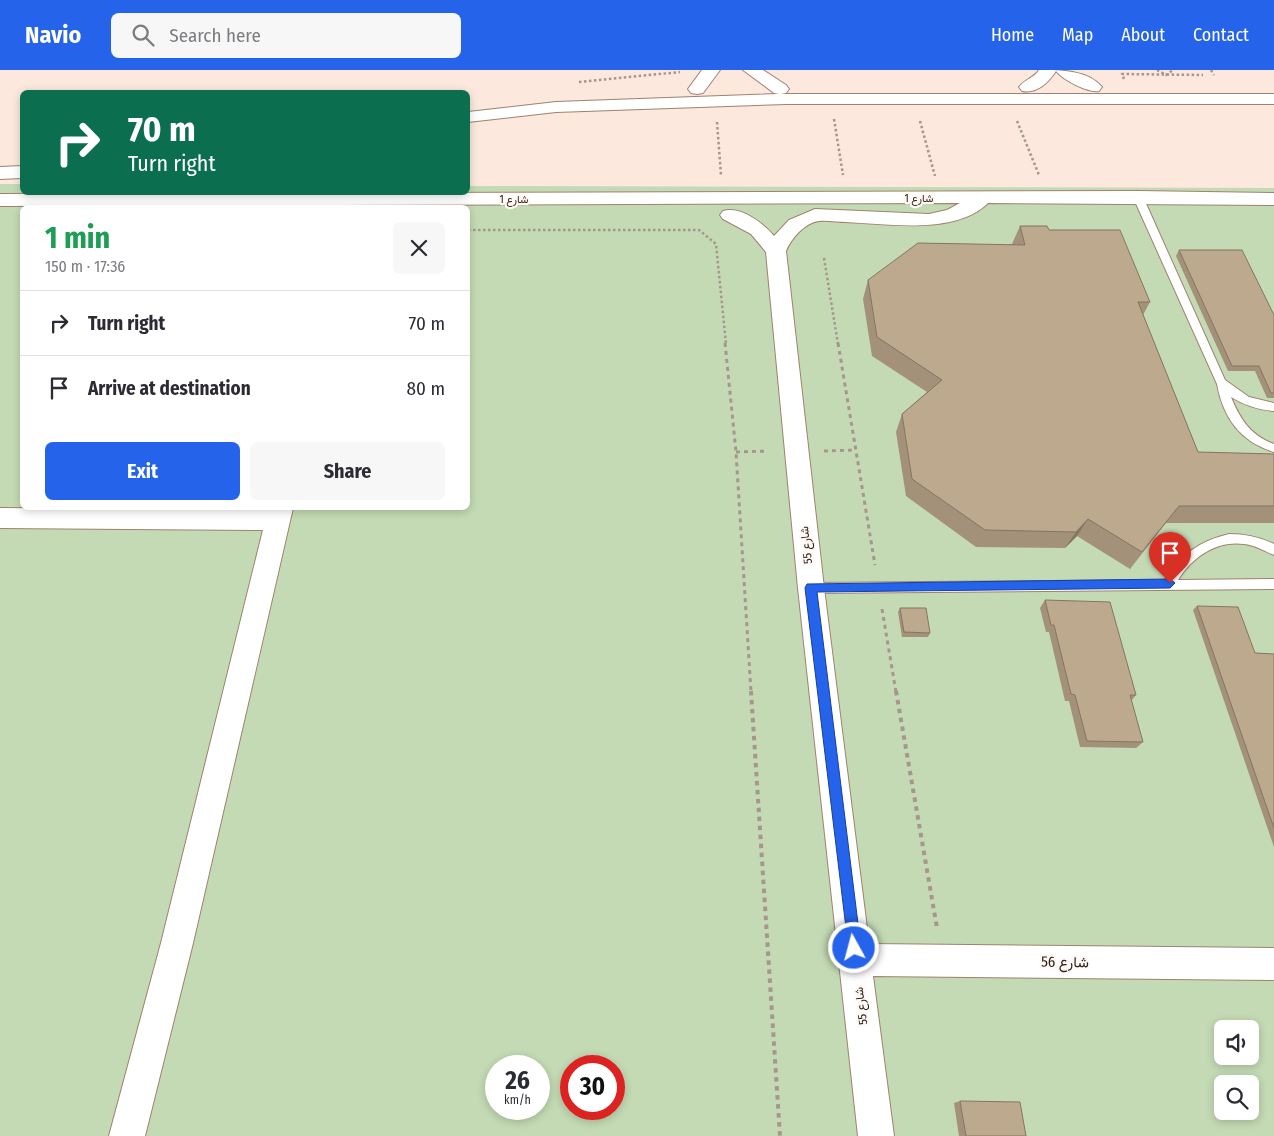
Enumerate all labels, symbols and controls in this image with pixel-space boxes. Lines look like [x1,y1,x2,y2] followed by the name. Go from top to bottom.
[111,13,461,58] search box
[25,21,81,49] text: Navio
[129,21,157,49] icon: search
[169,24,261,47] text: Search here
[991,24,1034,46] text: Home
[1062,24,1093,46] text: Map
[1121,24,1165,46] text: About
[1193,24,1249,46] text: Contact
[128,108,196,150] text: 70 m
[45,110,110,175] icon: right
[128,150,216,177] text: Turn right
[904,192,934,206] street label: شارع 1
[499,193,529,207] street label: شارع 1
[45,220,110,256] text: 1 min
[393,222,445,274] button: close
[45,257,125,276] text: 150 m · 17:36
[45,309,73,337] icon: right
[88,312,165,335] text: Turn right
[409,312,445,335] text: 70 m
[45,374,73,402] icon: arrive
[88,377,251,400] text: Arrive at destination
[407,377,445,400] text: 80 m
[45,442,240,500] button: Exit
[250,442,445,500] button: Share
[797,525,817,565] street label: شارع 55
[1149,532,1191,583] pin
[1156,539,1184,567] icon: arrive
[827,921,879,973] position arrow
[1041,953,1089,973] street label: شارع 56
[852,986,872,1026] street label: شارع 55
[1214,1020,1259,1120] map controls
[1214,1020,1259,1065] button: sound
[560,1055,625,1120] speed limit sign: 30
[505,1066,530,1096] text: 26
[1214,1075,1259,1120] button: search
[504,1093,531,1107] text: km/h

